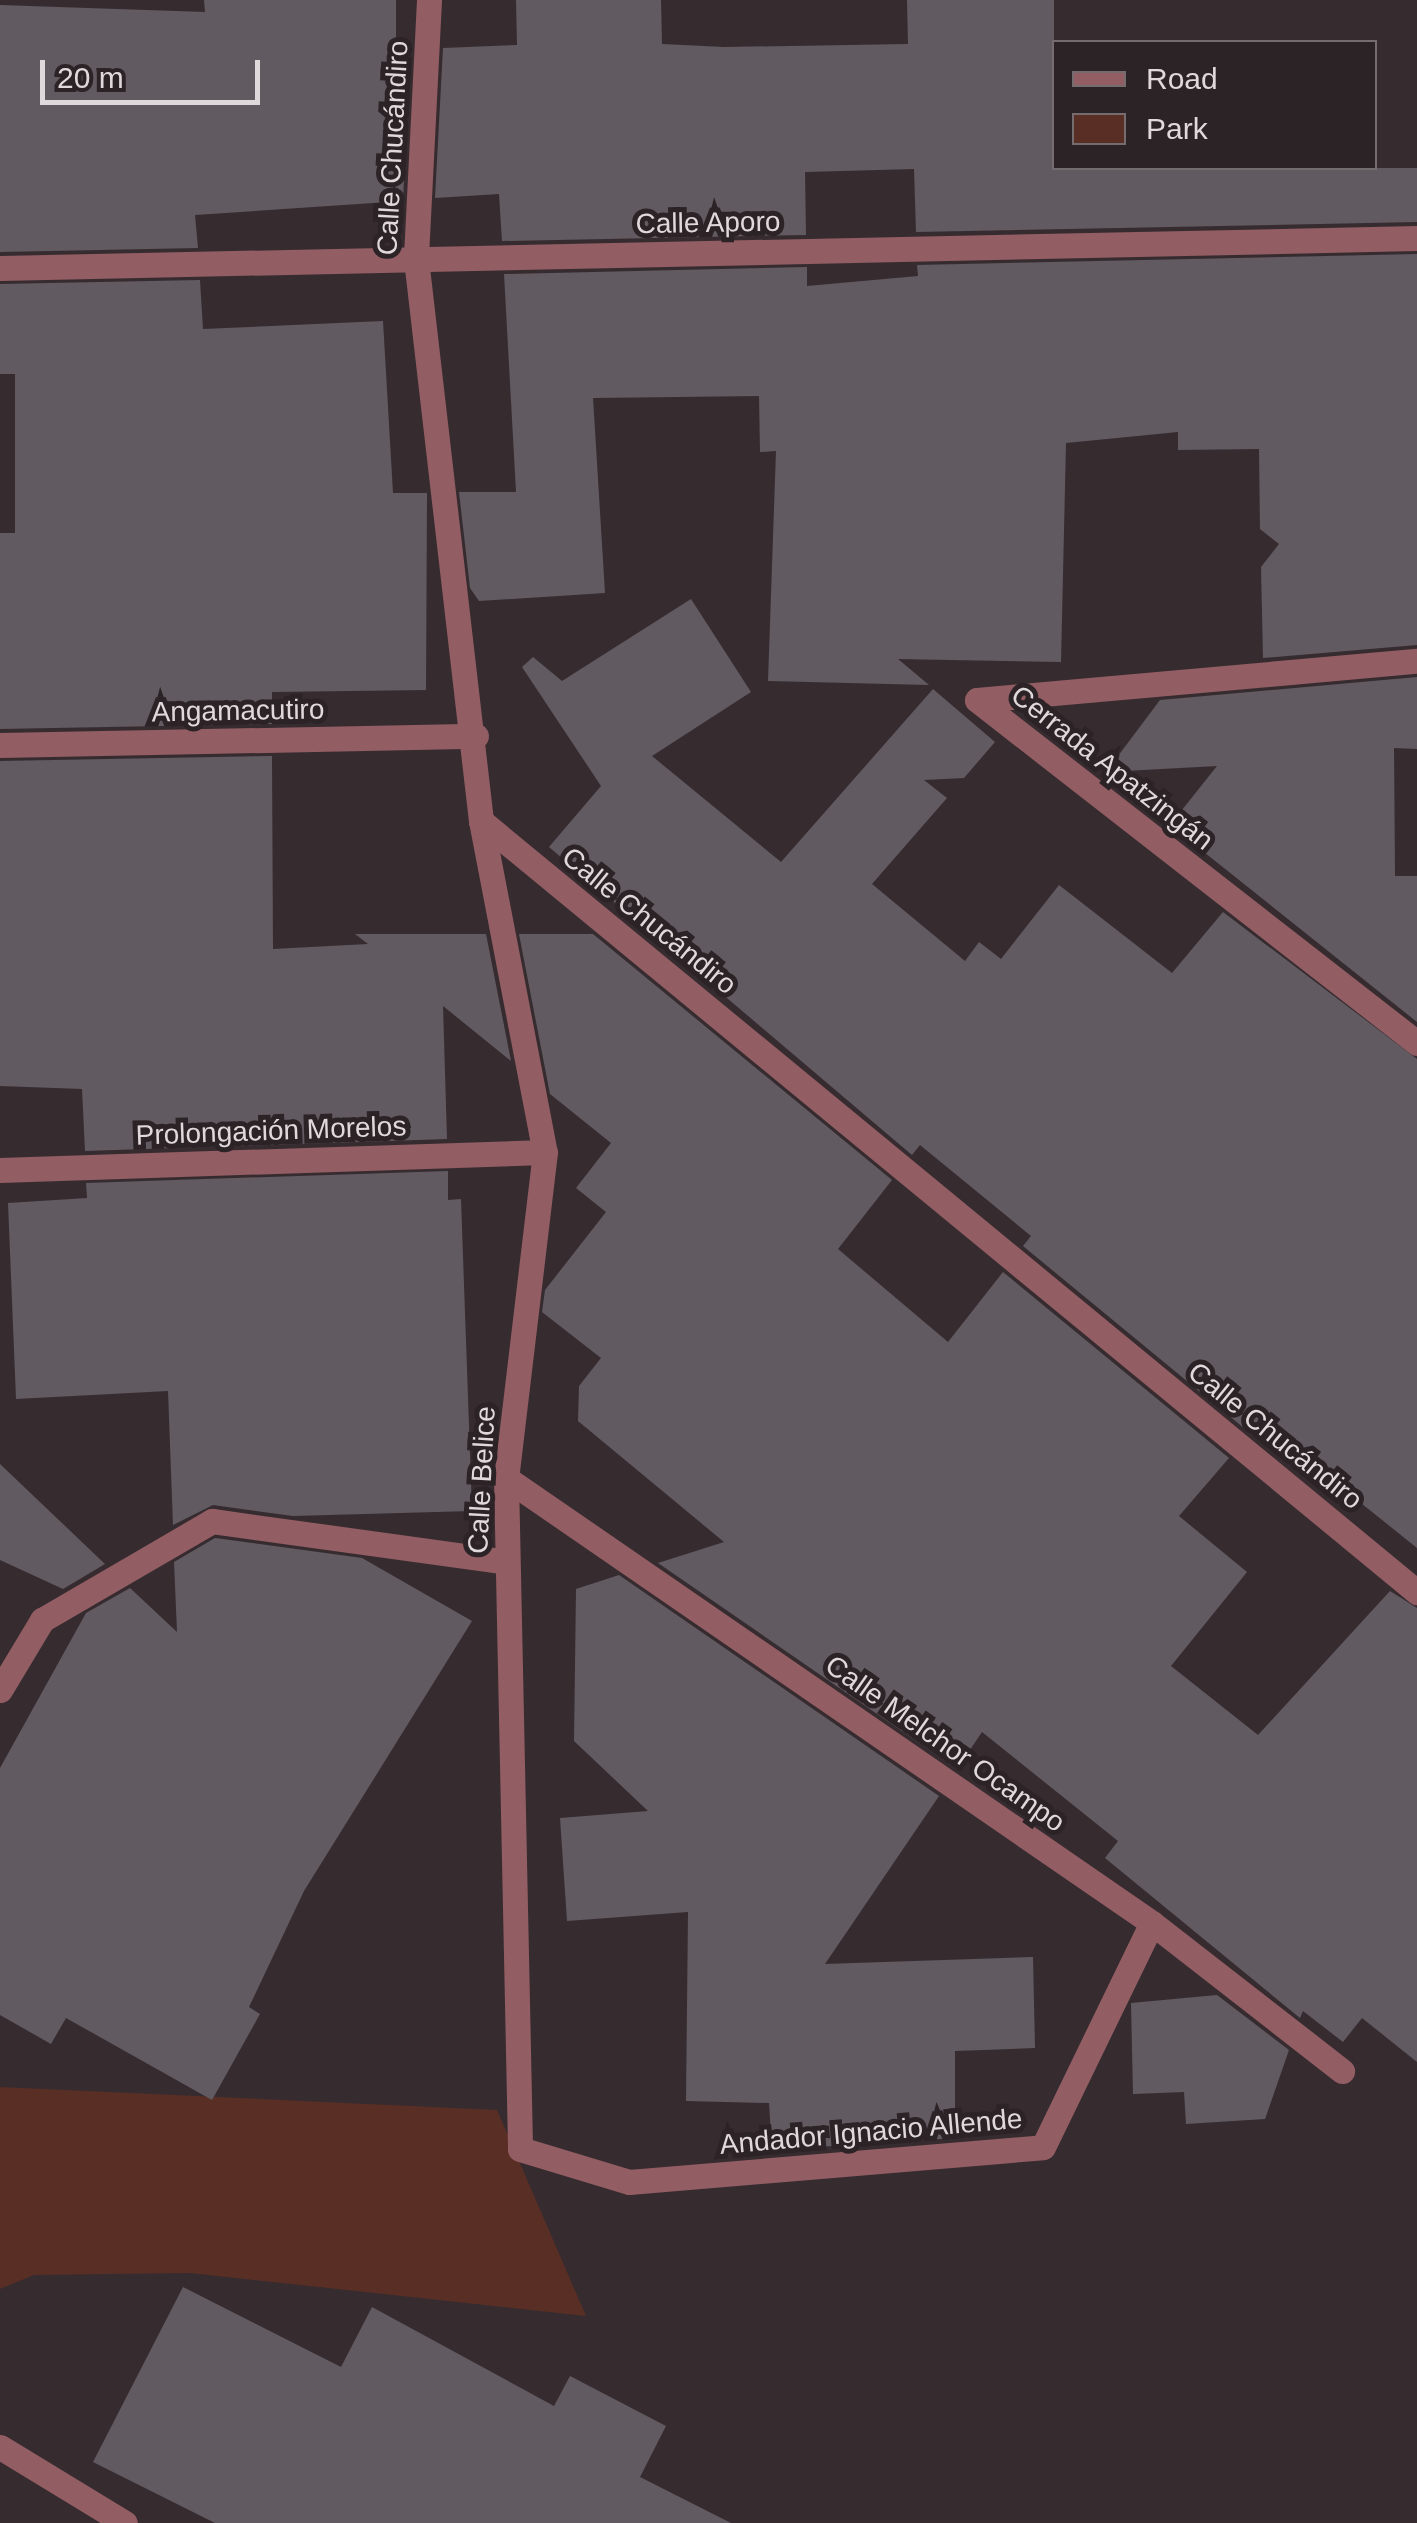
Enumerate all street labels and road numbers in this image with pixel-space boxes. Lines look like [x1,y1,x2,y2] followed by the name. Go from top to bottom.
[371,40,415,256] street label: Calle Chucándiro
[635,205,781,241] street label: Calle Aporo
[1004,678,1220,858] street label: Cerrada Apatzingán
[151,693,325,729] street label: Angamacutiro
[555,840,743,1002] street label: Calle Chucándiro
[135,1109,407,1153] street label: Prolongación Morelos
[1181,1355,1369,1517] street label: Calle Chucándiro
[461,1405,503,1555] street label: Calle Belice
[819,1649,1071,1839] street label: Calle Melchor Ocampo
[718,2102,1024,2162] street label: Andador Ignacio Allende

